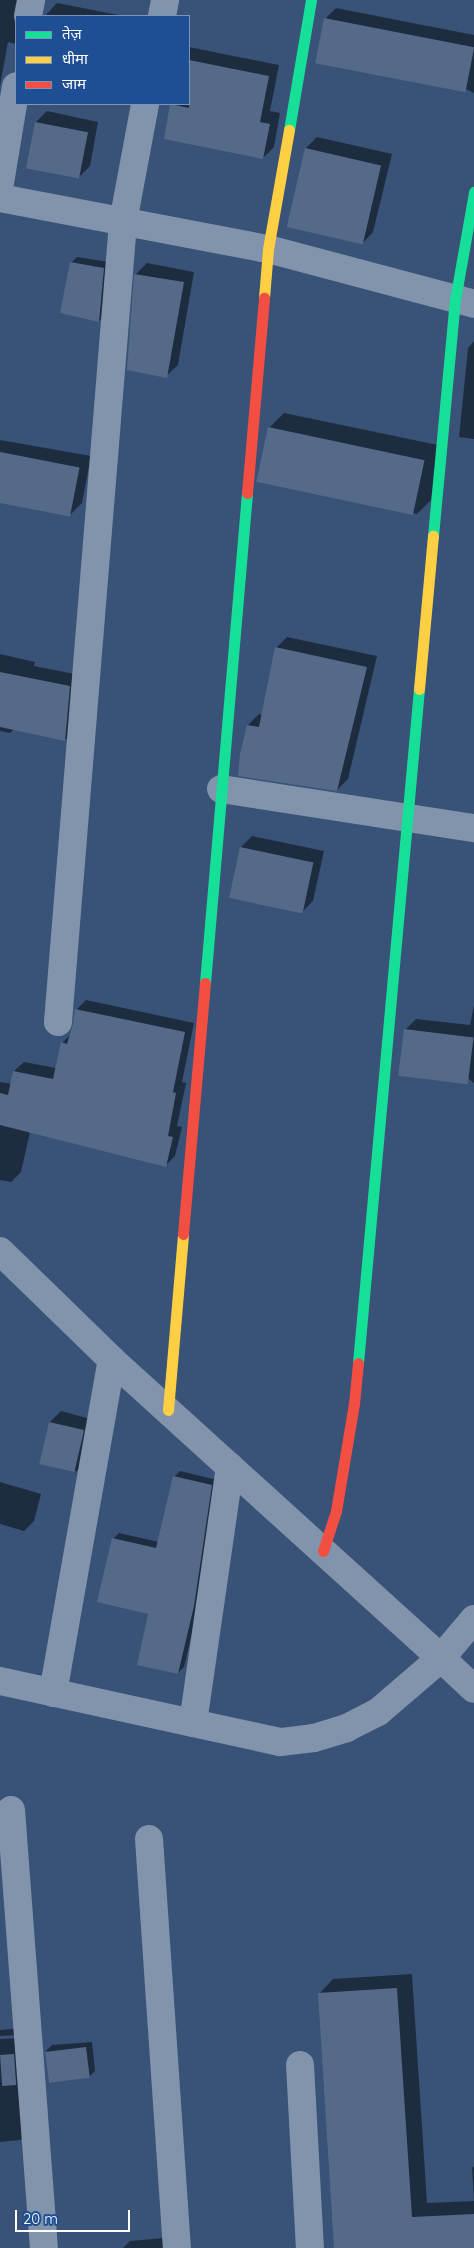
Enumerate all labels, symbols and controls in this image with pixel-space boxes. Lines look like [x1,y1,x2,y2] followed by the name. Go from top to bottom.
[15,15,190,105] legend
[62,24,82,43] text: तेज़
[62,49,88,68] text: धीमा
[62,74,86,93] text: जाम
[18,2200,132,2232] scale bar
[23,2209,58,2228] text: 20 m

